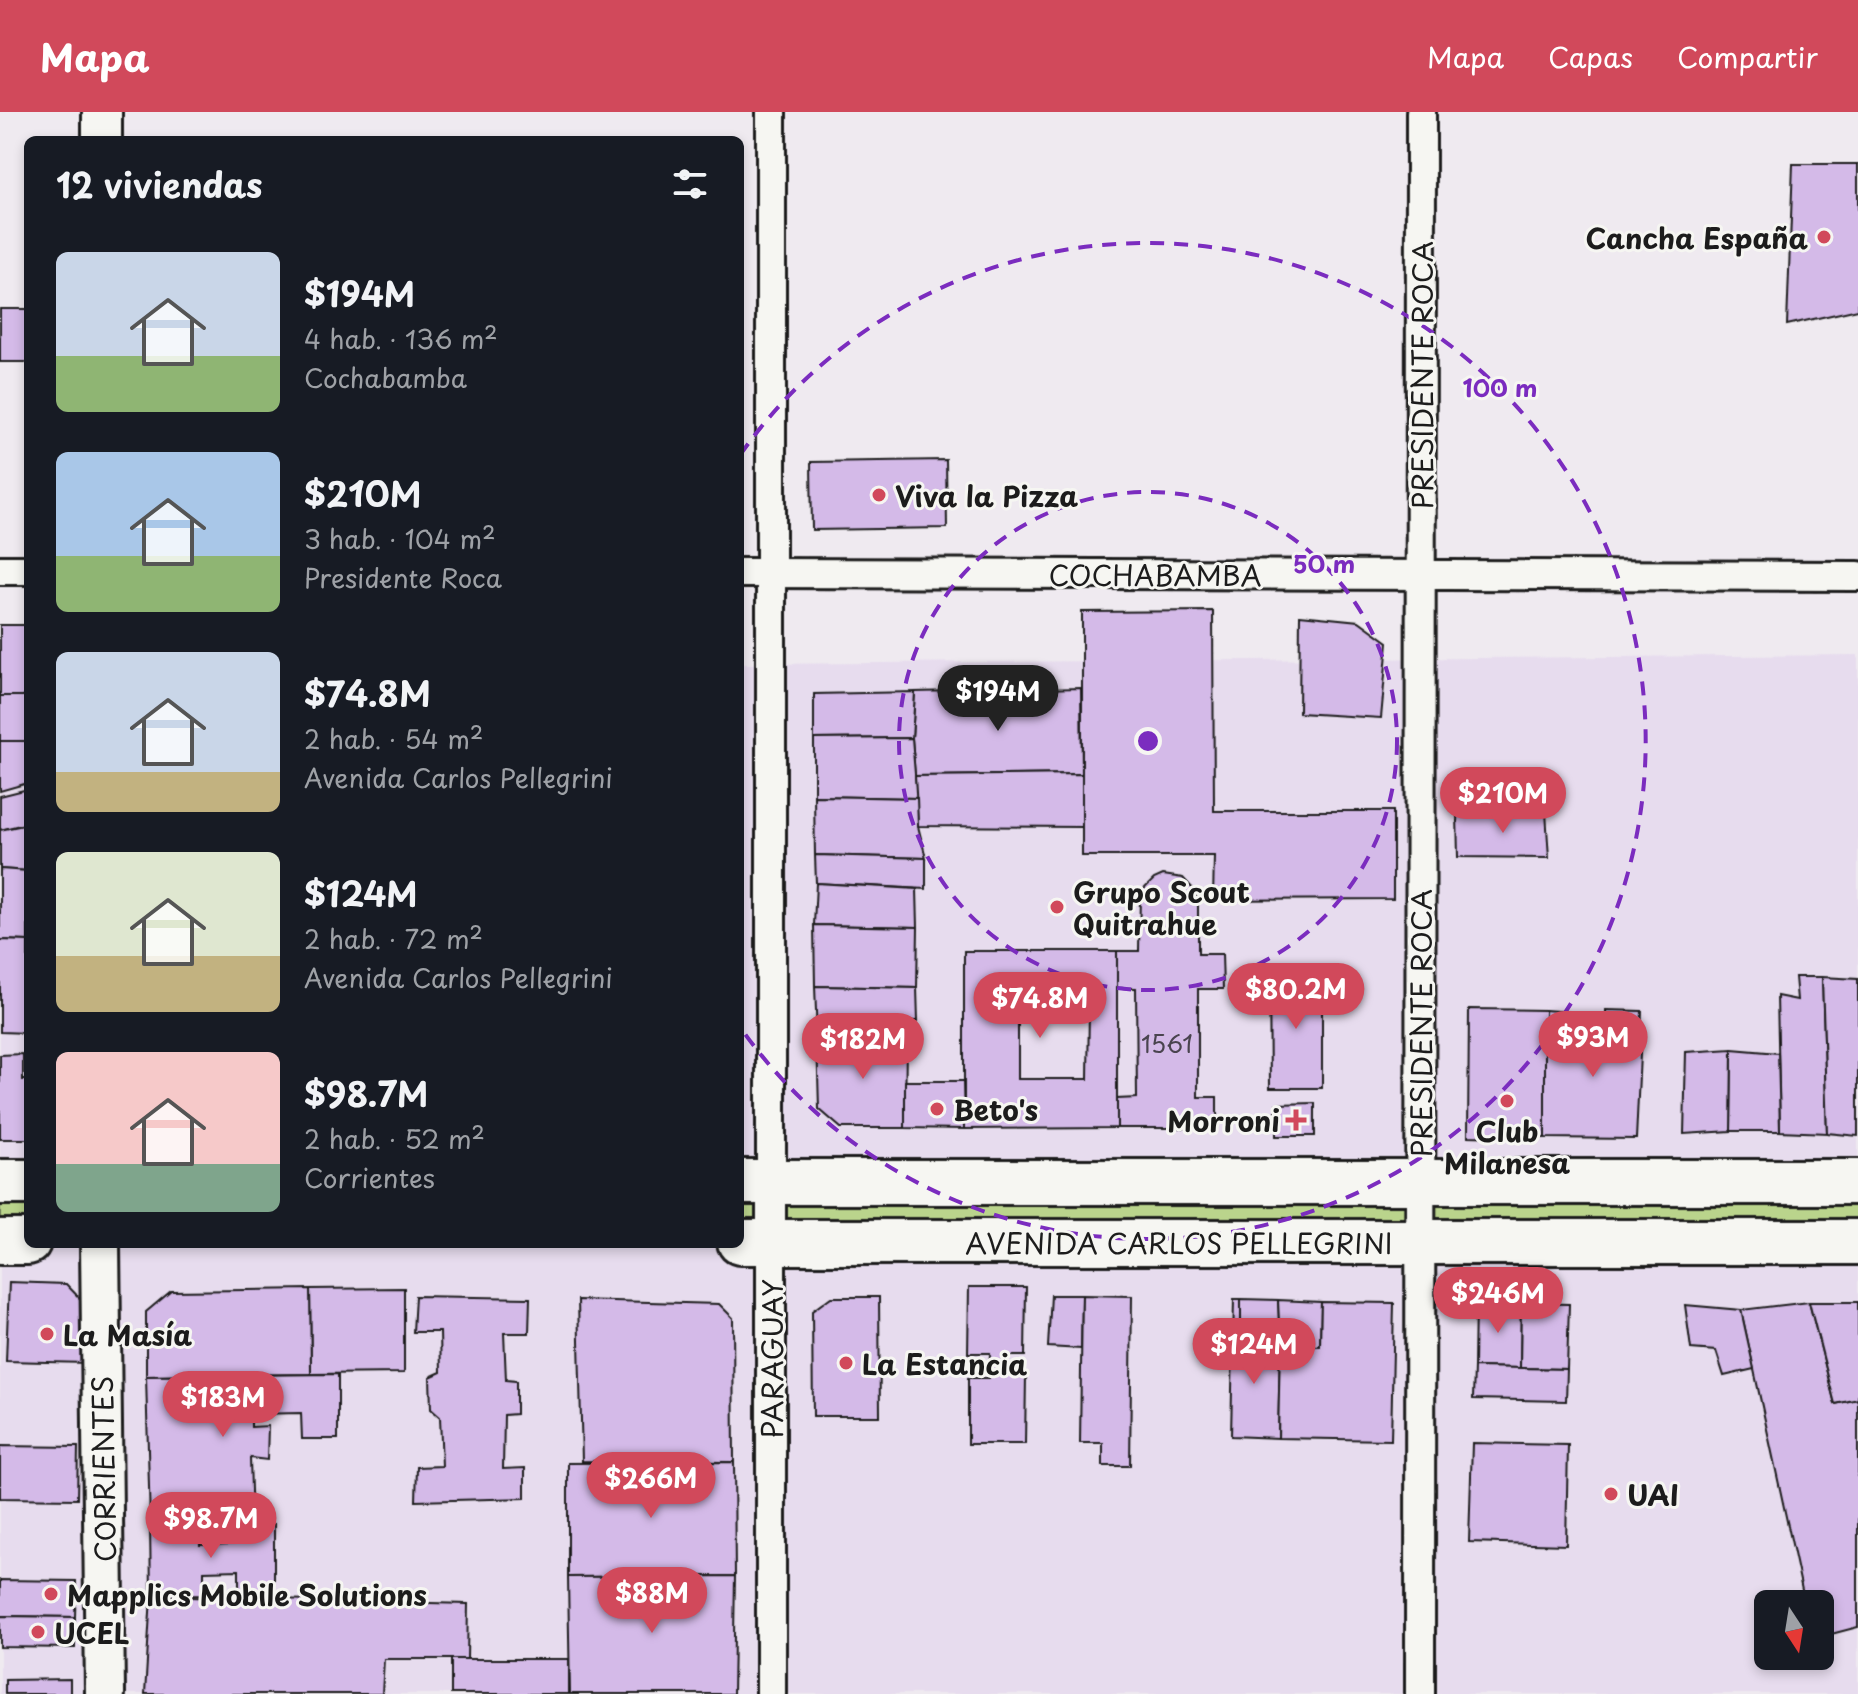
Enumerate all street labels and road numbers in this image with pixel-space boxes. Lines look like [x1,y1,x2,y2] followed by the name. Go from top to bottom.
[1400,241,1443,509] street label: PRESIDENTE ROCA
[1048,553,1262,596] street label: COCHABAMBA
[1399,889,1442,1157] street label: PRESIDENTE ROCA
[965,1221,1393,1264] street label: AVENIDA CARLOS PELLEGRINI
[750,1279,793,1439] street label: PARAGUAY
[80,1375,126,1563] street label: CORRIENTES

